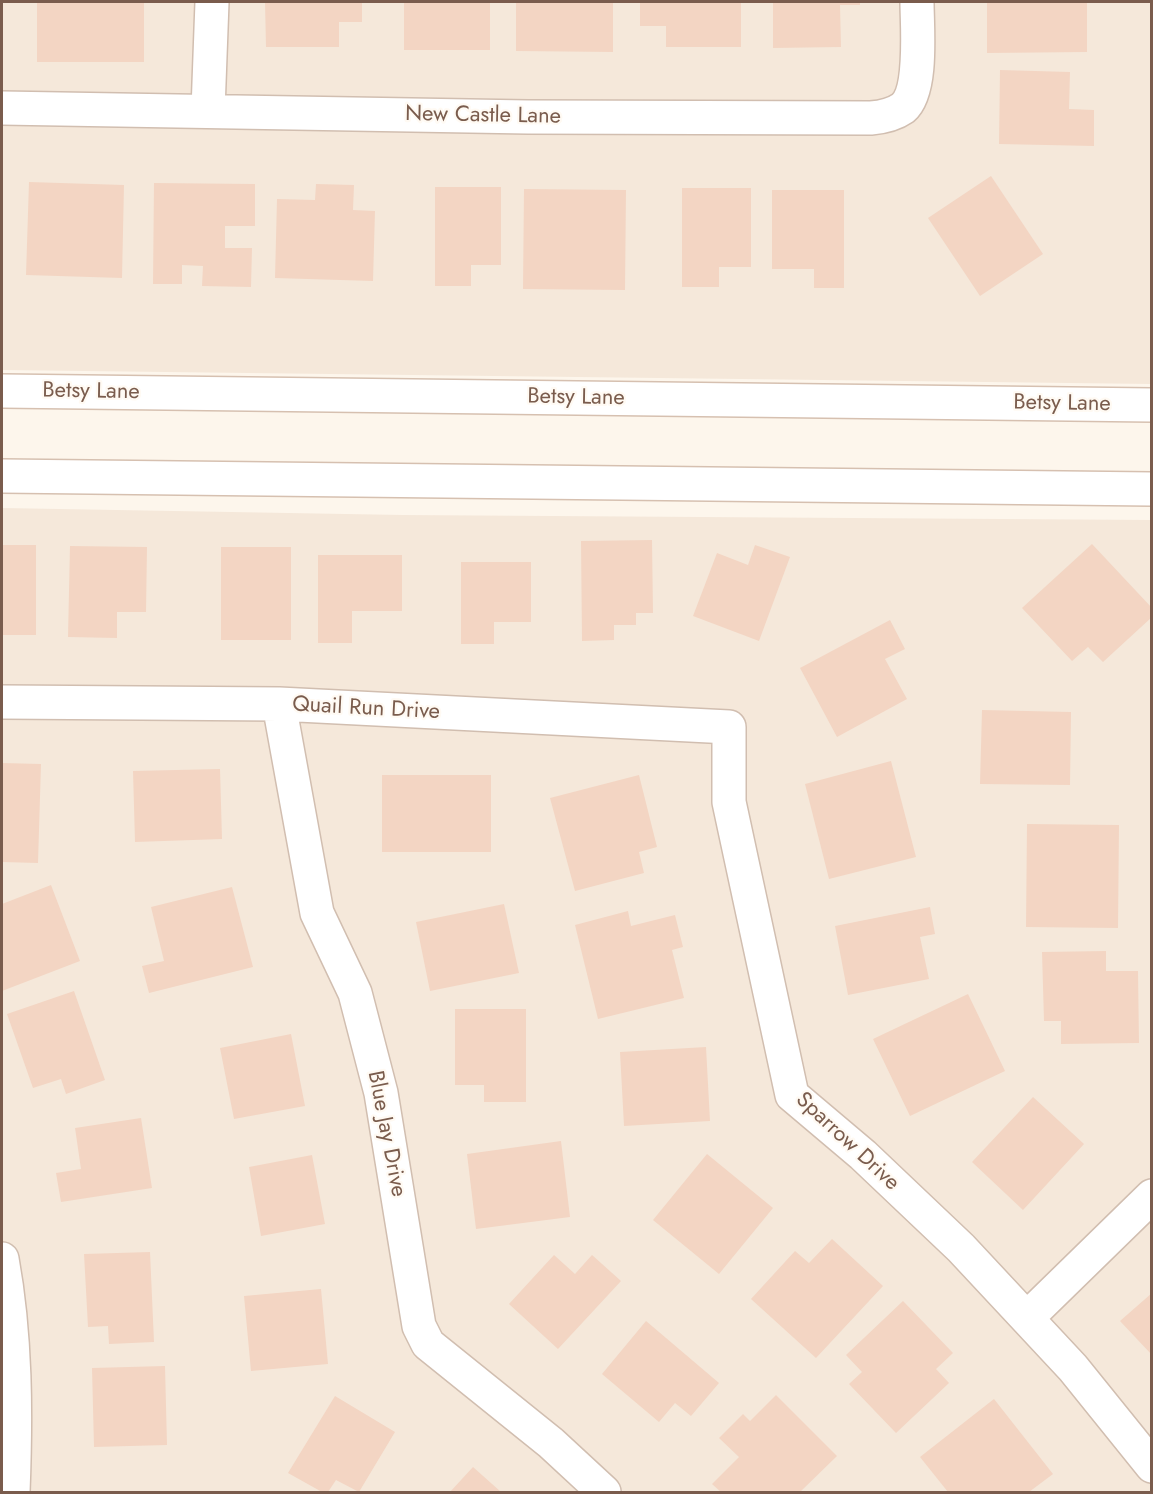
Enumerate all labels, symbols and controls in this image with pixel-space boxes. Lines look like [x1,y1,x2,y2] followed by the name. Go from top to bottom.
[405,101,561,131] street label: New Castle Lane
[42,378,140,406] street label: Betsy Lane
[527,384,625,412] street label: Betsy Lane
[1013,390,1111,418] street label: Betsy Lane
[292,692,440,726] street label: Quail Run Drive
[361,1069,411,1199] street label: Blue Jay Drive
[790,1087,904,1197] street label: Sparrow Drive

